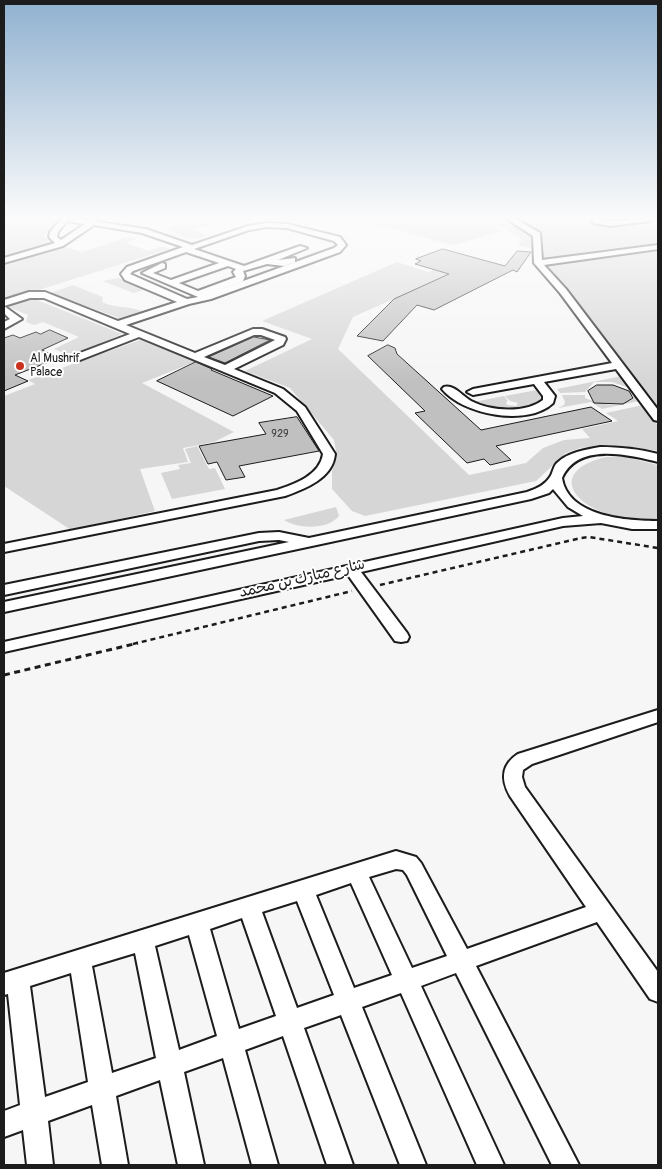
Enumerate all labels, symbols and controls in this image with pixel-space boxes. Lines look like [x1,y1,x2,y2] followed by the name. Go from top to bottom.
[30,352,80,380] place label: Al Mushrif Palace
[14,360,26,372] marker: Al Mushrif Palace
[271,427,289,441] house number: 929
[237,556,367,602] street label: شارع مبارك بن محمد

